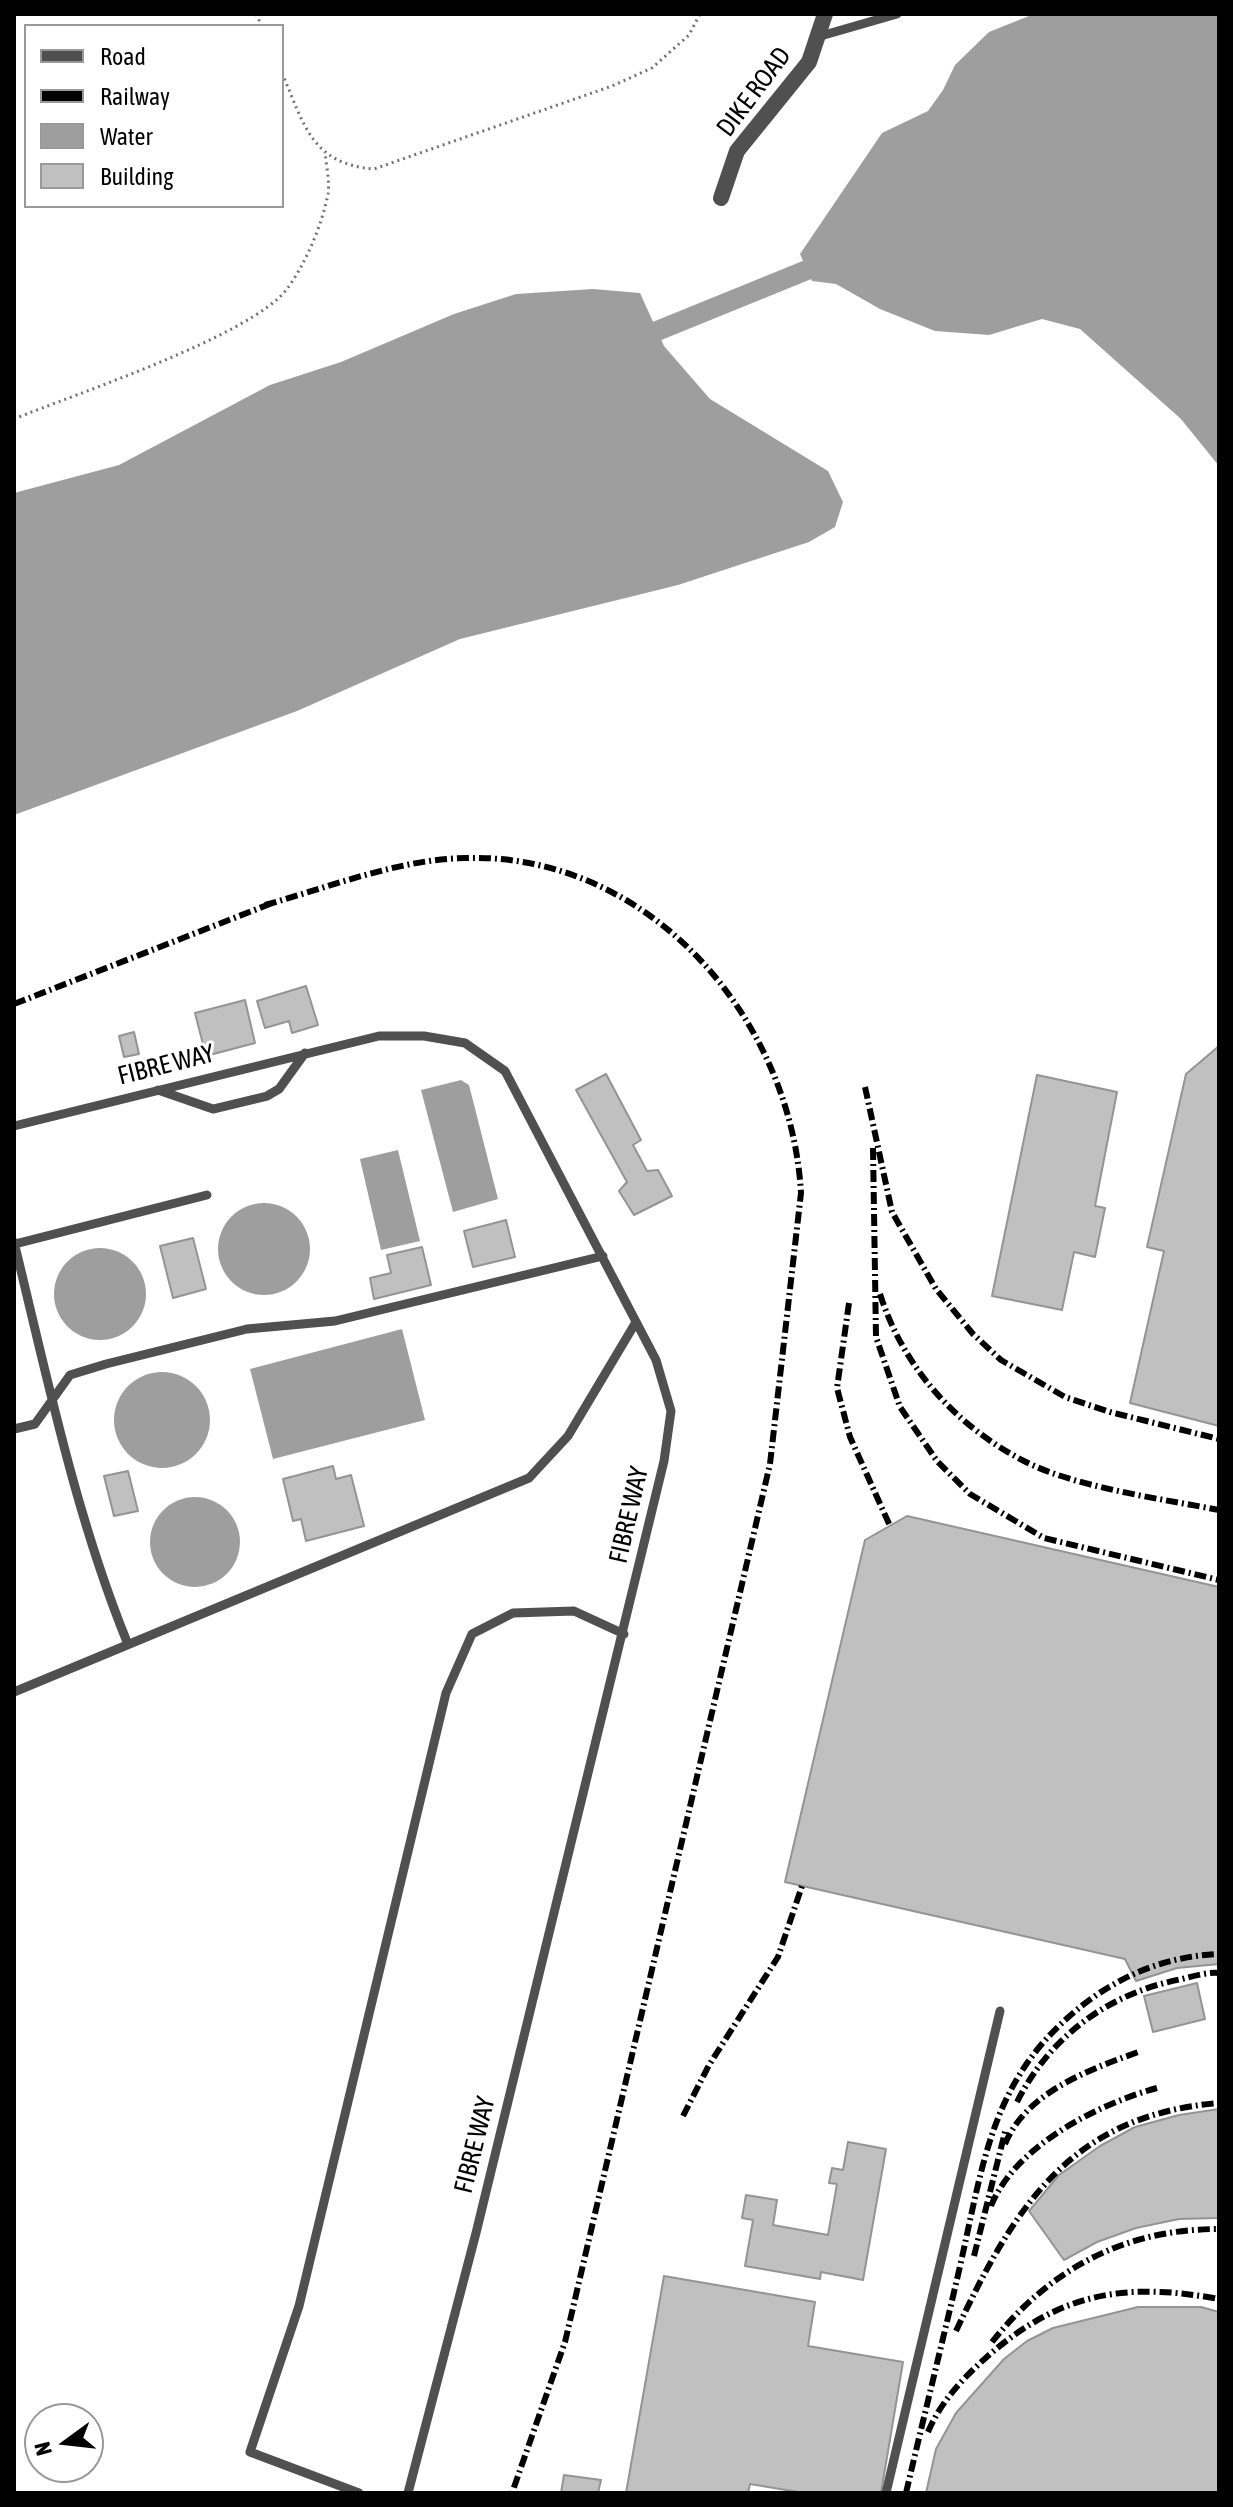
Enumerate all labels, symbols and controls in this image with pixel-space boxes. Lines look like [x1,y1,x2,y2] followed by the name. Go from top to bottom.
[24,24,284,208] legend
[710,41,798,143] street label: DIKE ROAD
[100,43,146,70] text: Road
[100,83,170,110] text: Railway
[100,123,153,150] text: Water
[100,163,173,190] text: Building
[114,1038,218,1092] street label: FIBRE WAY
[603,1464,655,1566] street label: FIBRE WAY
[448,2093,502,2197] street label: FIBRE WAY
[24,2403,104,2483] north arrow
[29,2439,57,2458] text: N

